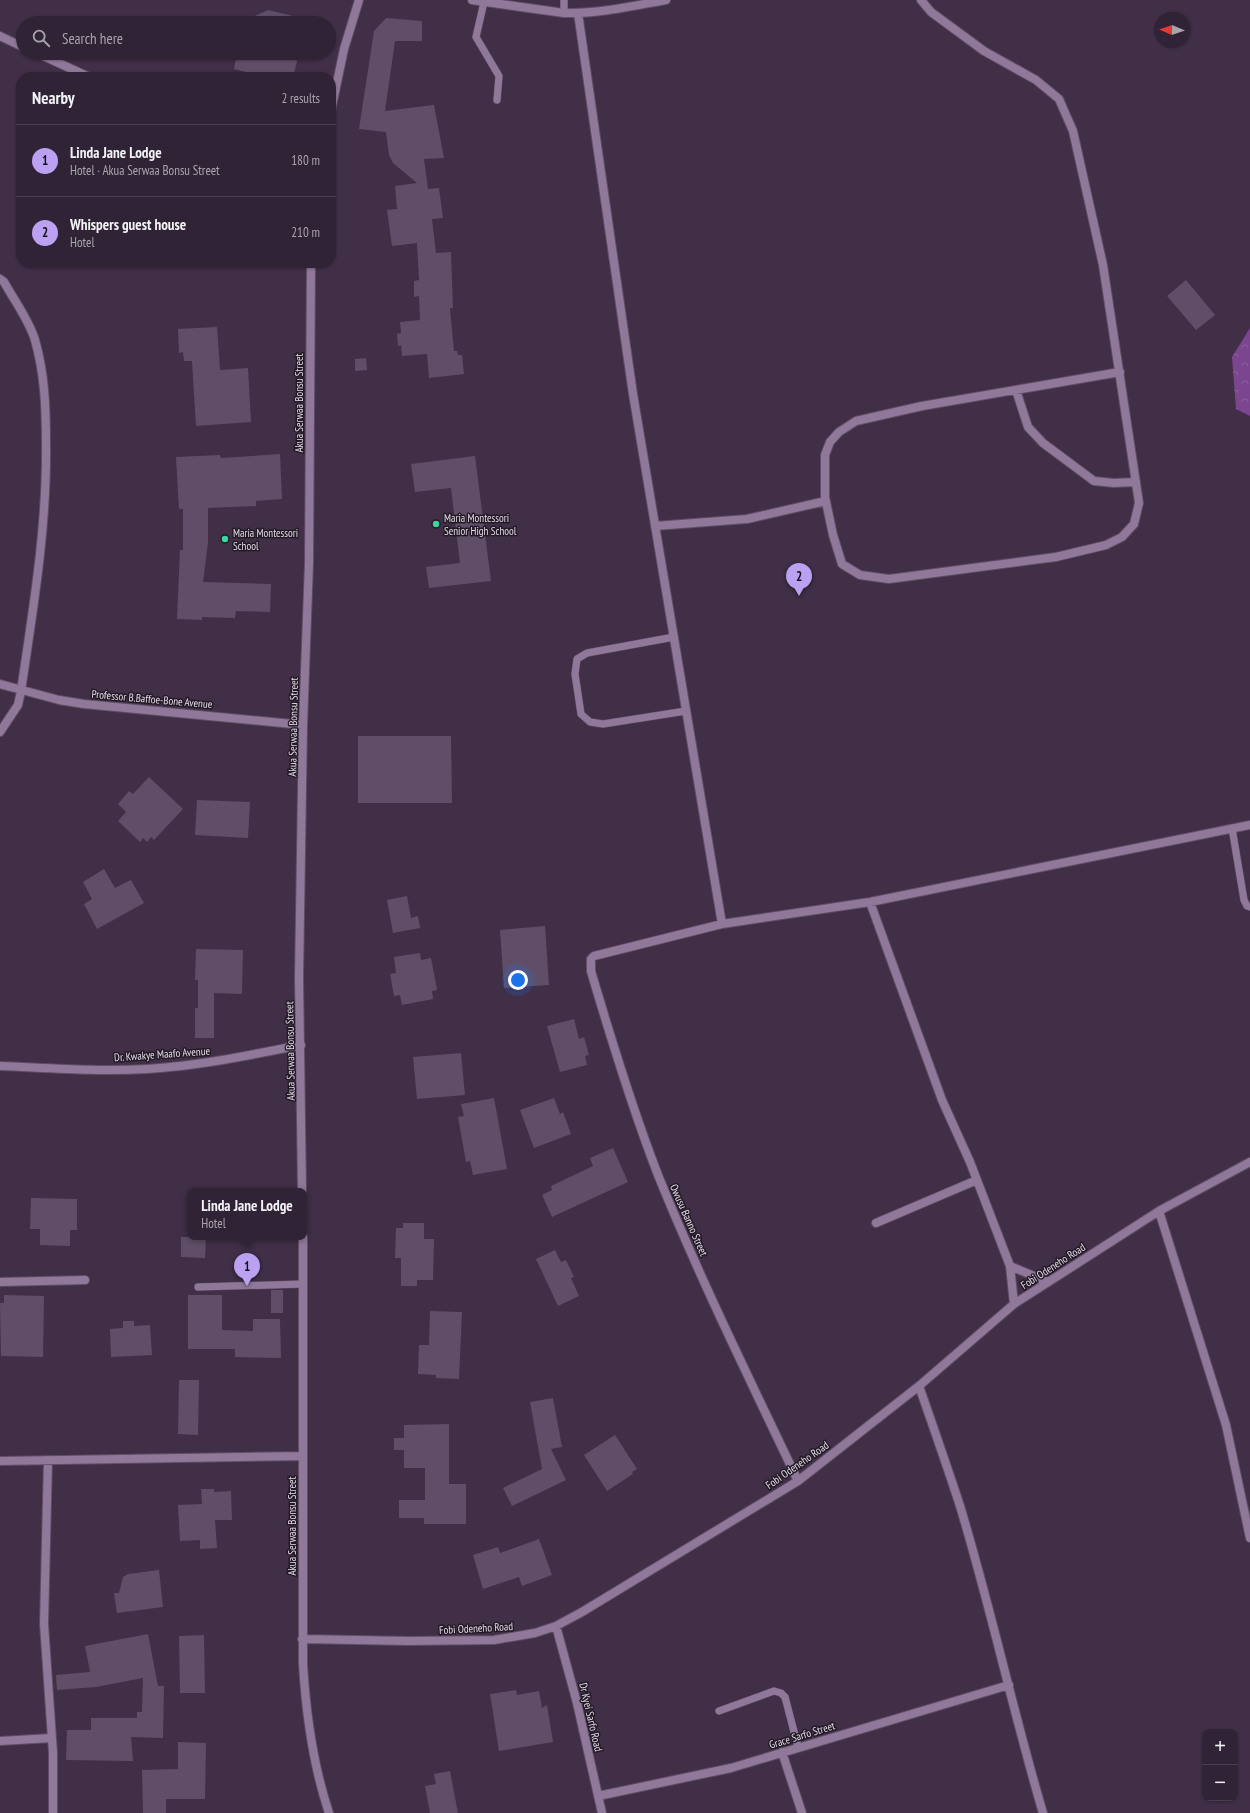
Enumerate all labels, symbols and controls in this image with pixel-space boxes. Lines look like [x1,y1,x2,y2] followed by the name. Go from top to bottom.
[1154,12,1190,48] north arrow
[16,16,336,60] search box
[30,27,52,49] icon: search
[62,29,123,48] text: Search here
[32,87,75,109] text: Nearby
[281,90,320,107] text: 2 results
[70,143,162,162] text: Linda Jane Lodge
[42,152,48,169] text: 1
[291,152,320,169] text: 180 m
[70,162,220,179] text: Hotel · Akua Serwaa Bonsu Street
[70,215,186,234] text: Whispers guest house
[42,224,48,241] text: 2
[291,224,320,241] text: 210 m
[70,234,94,251] text: Hotel
[292,353,306,453] street label: Akua Serwaa Bonsu Street
[444,511,517,538] place label: Maria Montessori Senior High School
[431,519,441,529] marker: Maria Montessori Senior High School
[233,526,298,553] place label: Maria Montessori School
[220,534,230,544] marker: Maria Montessori School
[786,563,812,596] pin: 2
[285,677,301,777] street label: Akua Serwaa Bonsu Street
[91,687,213,711] street label: Professor B.Baffoe-Bone Avenue
[508,970,528,990] your location
[282,1001,298,1101] street label: Akua Serwaa Bonsu Street
[114,1044,211,1064] street label: Dr. Kwakye Maafo Avenue
[667,1182,711,1258] street label: Owusu Banno Street
[187,1188,307,1240] popup
[201,1196,293,1215] text: Linda Jane Lodge
[201,1215,226,1232] text: Hotel
[1018,1240,1088,1292] street label: Fobi Odeneho Road
[234,1253,260,1286] pin: 1
[763,1438,832,1492] street label: Fobi Odeneho Road
[285,1476,299,1576] street label: Akua Serwaa Bonsu Street
[439,1619,514,1637] street label: Fobi Odeneho Road
[576,1681,606,1753] street label: Dr Kyei Sarfo Road
[767,1718,837,1752] street label: Grace Sarfo Street
[1202,1729,1238,1801] map controls
[1202,1729,1238,1765] button: +
[1202,1765,1238,1801] button: −

